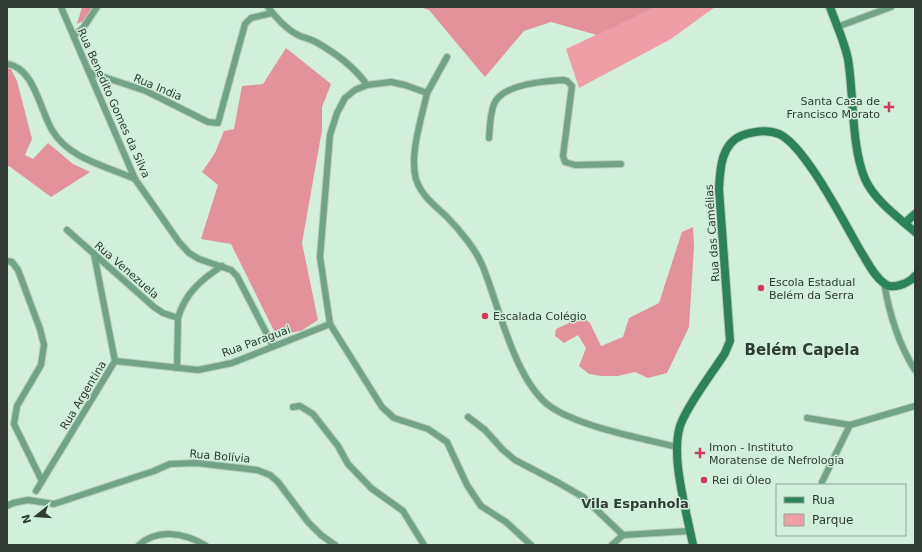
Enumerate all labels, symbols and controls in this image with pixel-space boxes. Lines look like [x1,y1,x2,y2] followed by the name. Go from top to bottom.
[75,26,153,180] street label: Rua Benedito Gomes da Silva
[132,71,184,103] street label: Rua India
[787,95,880,121] place label: Santa Casa de Francisco Morato
[883,101,895,113] marker: Santa Casa de Francisco Morato
[703,183,722,282] street label: Rua das Camélias
[92,239,161,302] street label: Rua Venezuela
[769,276,855,302] place label: Escola Estadual Belém da Serra
[756,283,766,293] marker: Escola Estadual Belém da Serra
[493,310,587,323] place label: Escalada Colégio
[480,311,490,321] marker: Escalada Colégio
[220,323,292,360] street label: Rua Paraguai
[744,341,860,359] district label: Belém Capela
[58,358,109,432] street label: Rua Argentina
[709,441,844,467] place label: Imon - Instituto Moratense de Nefrologia
[189,447,251,466] street label: Rua Bolívia
[694,447,706,459] marker: Imon - Instituto Moratense de Nefrologia
[712,474,771,487] place label: Rei di Óleo
[699,475,709,485] marker: Rei di Óleo
[776,484,906,536] legend
[812,493,835,507] text: Rua
[16,496,56,536] north arrow
[581,496,689,511] district label: Vila Espanhola
[19,512,34,525] text: N
[812,513,853,527] text: Parque

